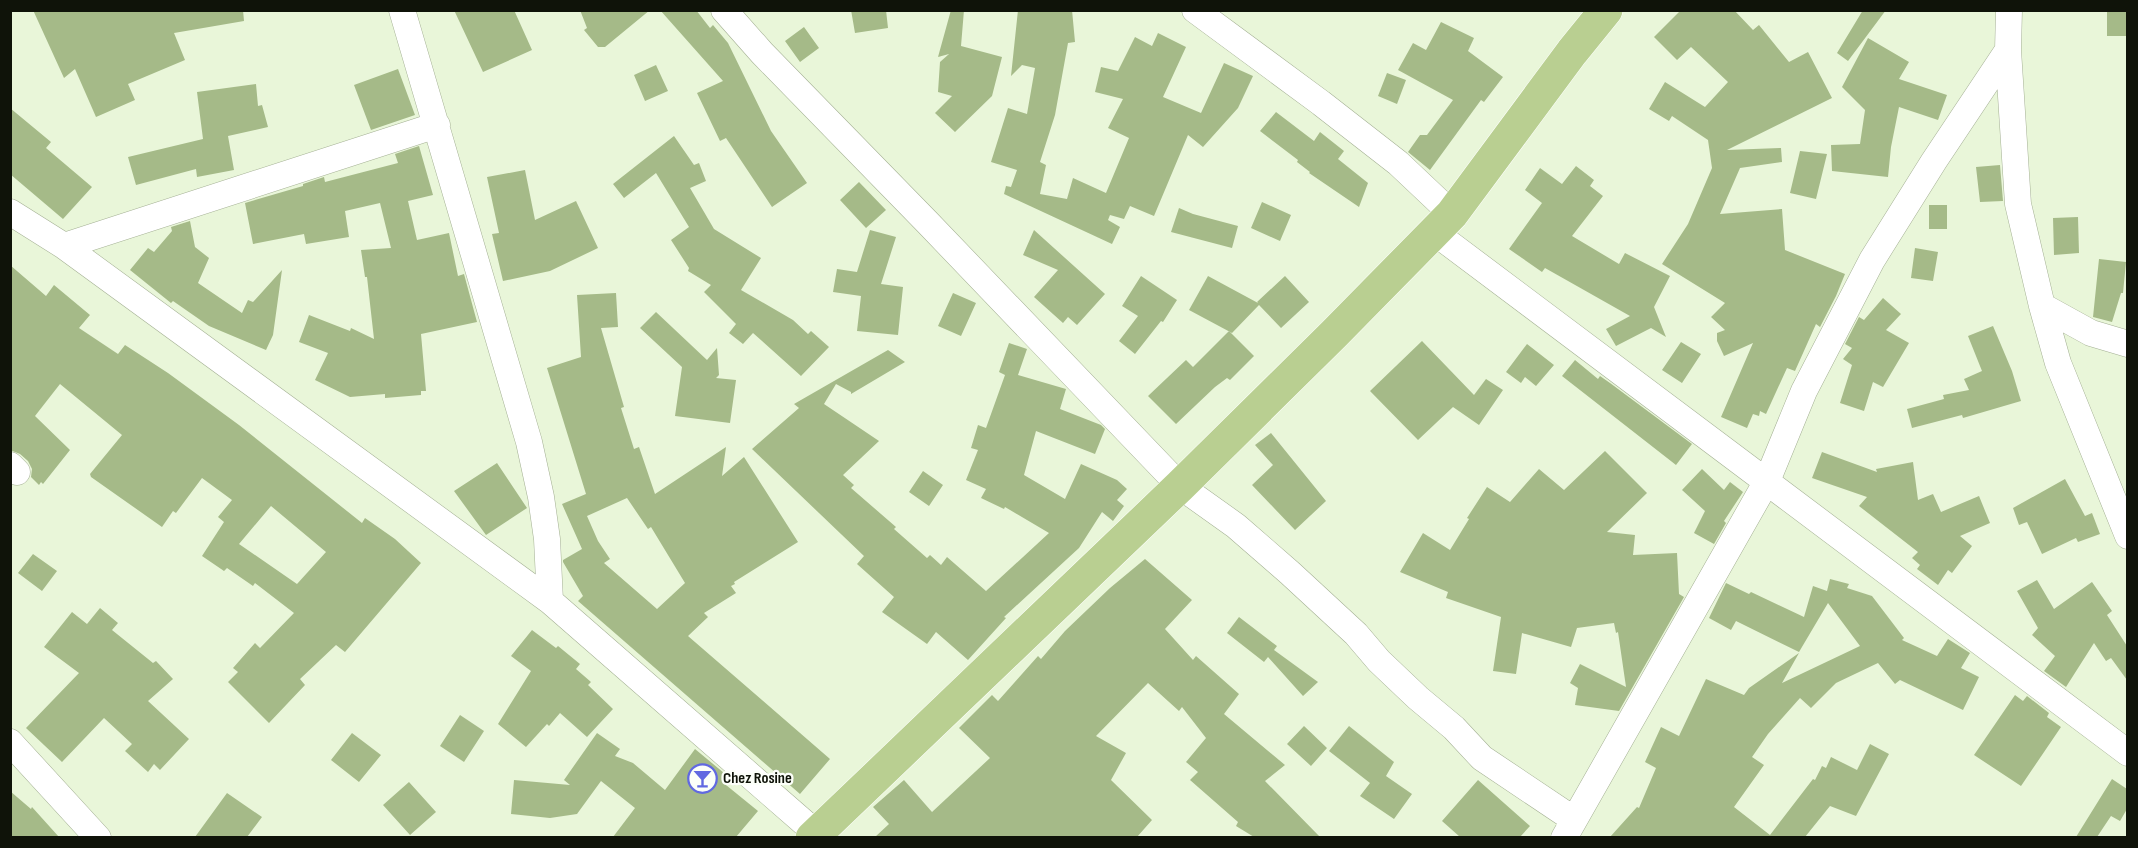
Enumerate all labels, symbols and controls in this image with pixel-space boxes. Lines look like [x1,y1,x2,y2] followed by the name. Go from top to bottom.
[686,762,718,794] bar icon: Chez Rosine
[723,769,792,788] place label: Chez Rosine

